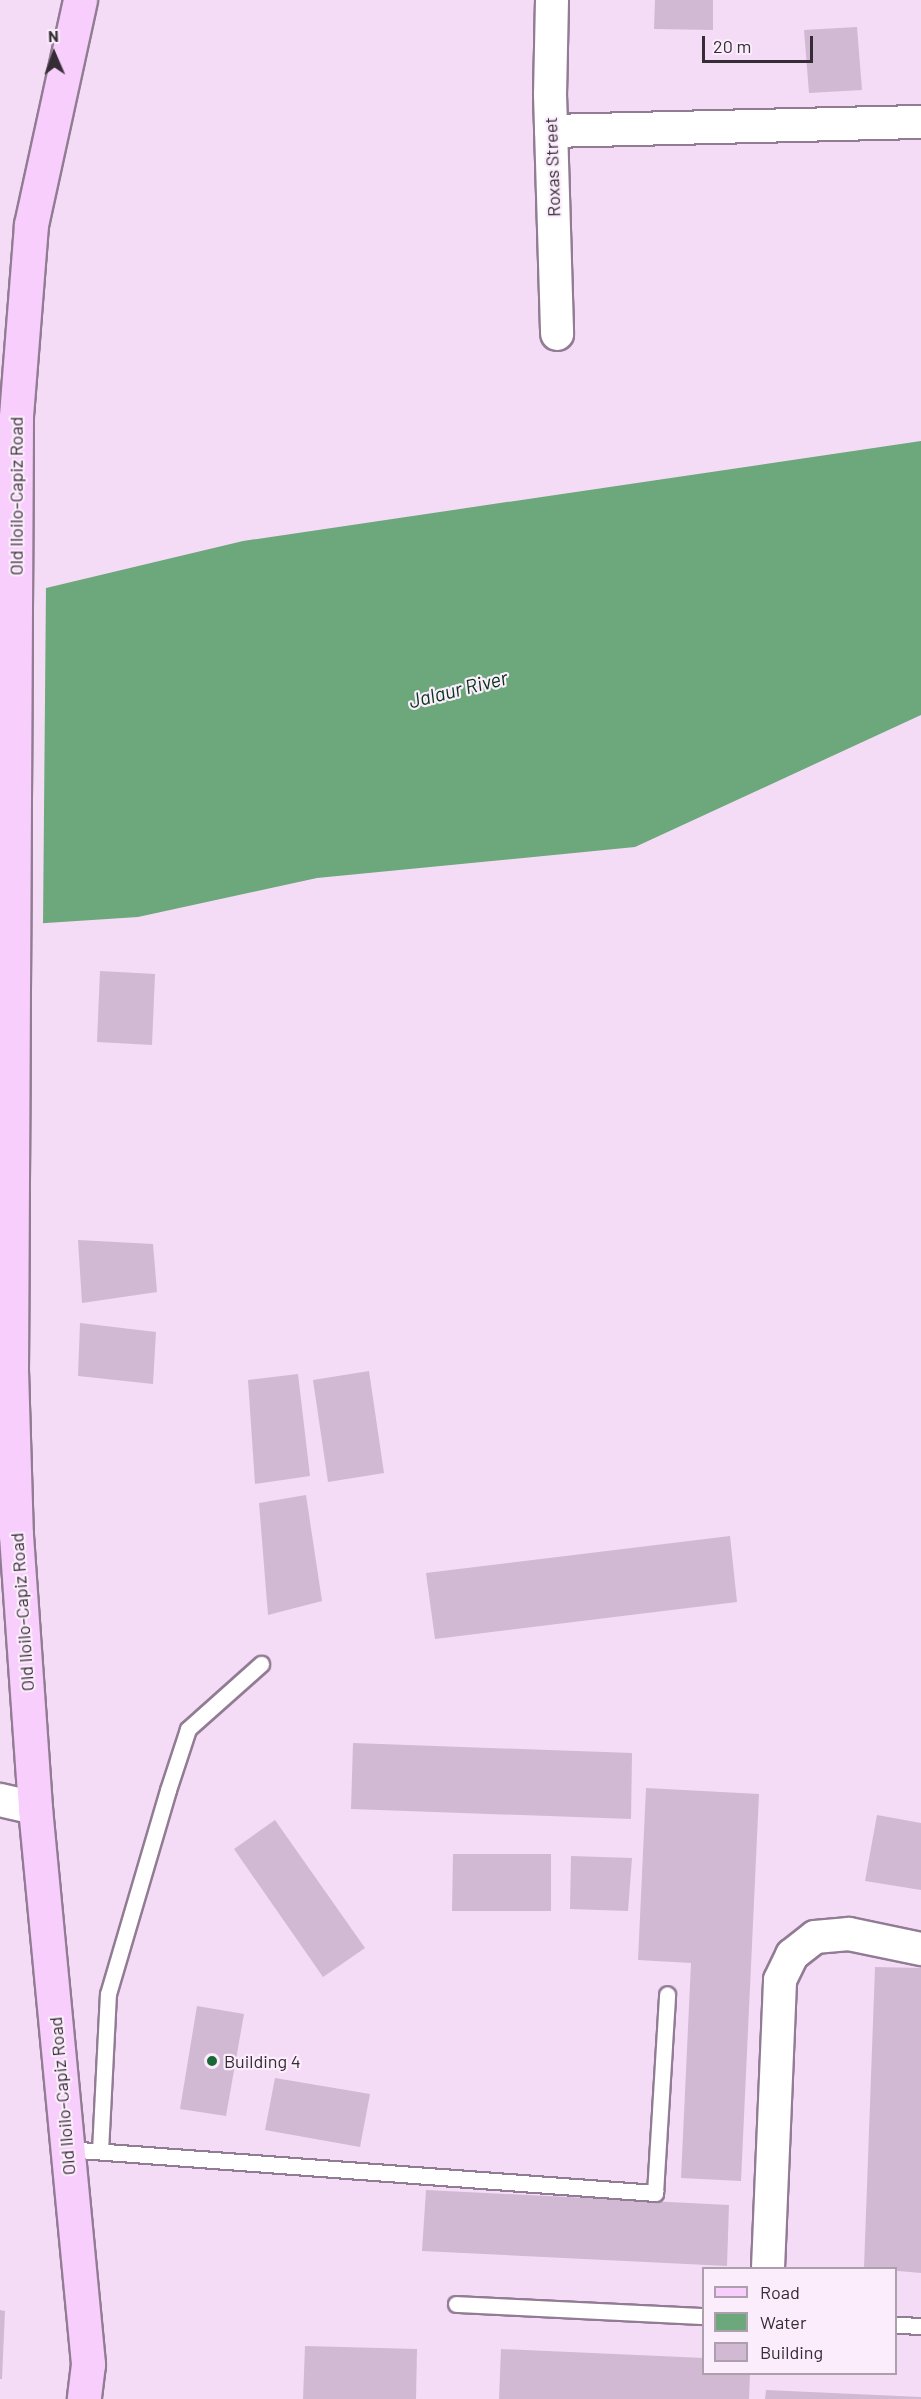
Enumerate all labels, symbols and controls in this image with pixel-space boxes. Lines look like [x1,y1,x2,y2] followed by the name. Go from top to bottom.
[24,24,84,84] north arrow
[705,24,816,62] scale bar
[48,26,59,45] text: N
[713,35,751,57] text: 20 m
[539,117,565,217] street label: Roxas Street
[5,417,27,575] street label: Old Iloilo-Capiz Road
[406,665,510,713] water label: Jalaur River
[6,1532,38,1692] street label: Old Iloilo-Capiz Road
[44,2016,80,2176] street label: Old Iloilo-Capiz Road
[224,2050,301,2072] place label: Building 4
[205,2054,219,2068] marker: Building 4
[702,2267,897,2375] legend
[760,2281,800,2303] text: Road
[760,2311,807,2333] text: Water
[760,2341,823,2363] text: Building

